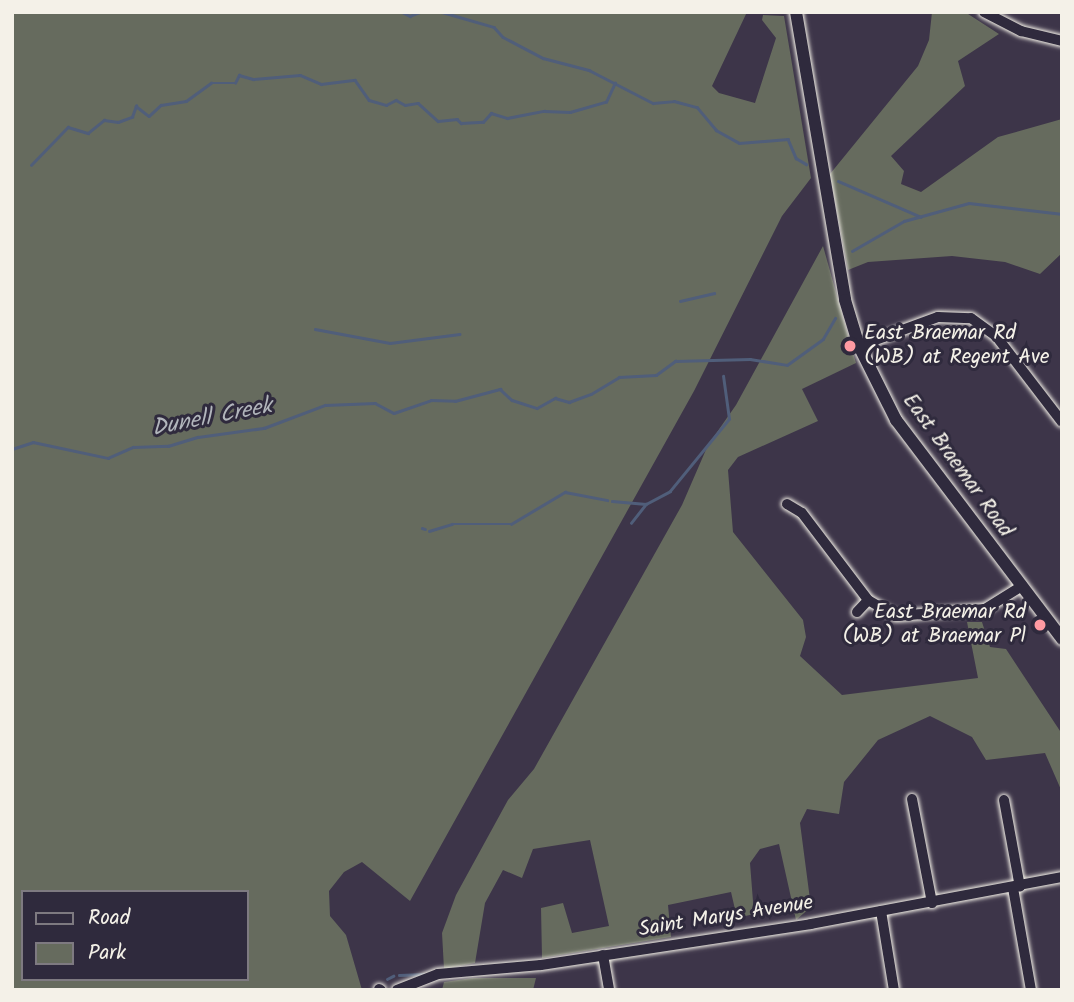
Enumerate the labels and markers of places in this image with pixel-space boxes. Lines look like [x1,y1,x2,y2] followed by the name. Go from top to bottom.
[864,321,1049,371] place label: East Braemar Rd (WB) at Regent Ave
[842,338,858,354] marker: East Braemar Rd (WB) at Regent Ave
[843,600,1026,650] place label: East Braemar Rd (WB) at Braemar Pl
[1032,617,1048,633] marker: East Braemar Rd (WB) at Braemar Pl

